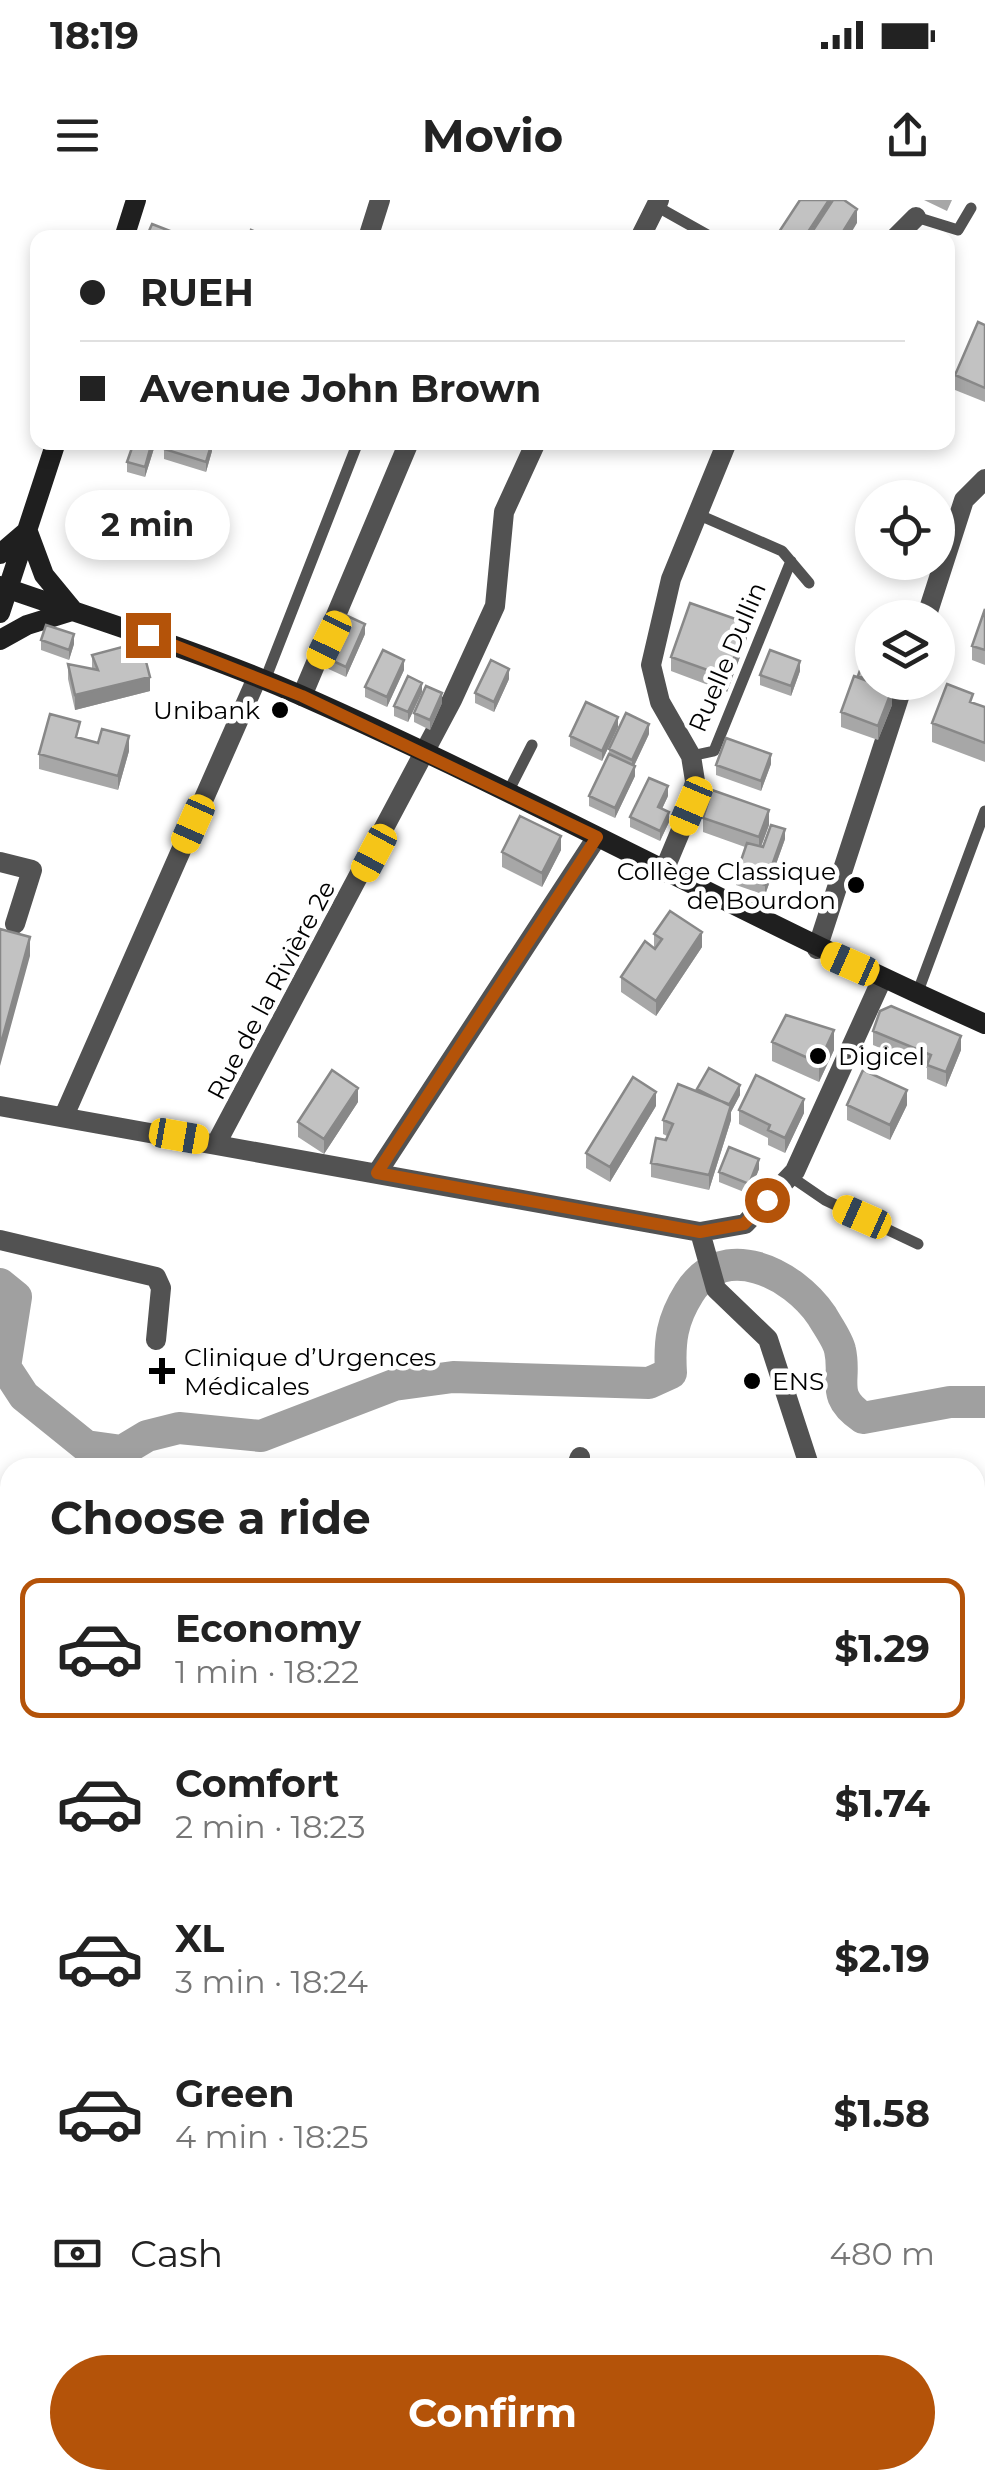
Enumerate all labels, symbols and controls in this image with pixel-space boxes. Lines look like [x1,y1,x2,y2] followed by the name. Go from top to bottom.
[50,12,139,59] text: 18:19
[50,108,105,163] icon: menu
[422,108,563,163] text: Movio
[880,108,935,163] icon: share
[140,269,254,316] text: RUEH
[140,365,541,412] text: Avenue John Brown
[855,480,955,700] map controls
[855,480,955,580] button: locate
[66,490,230,560] callout: 2 min
[101,505,194,544] text: 2 min
[682,578,772,736] street label: Ruelle Dullin
[855,600,955,700] button: layers
[302,606,356,674] car
[126,613,171,658] route end
[153,695,260,725] place label: Unibank
[269,699,291,721] marker: Unibank
[665,773,717,839] car
[167,790,219,858] car
[347,819,401,887] car
[617,856,836,915] place label: Collège Classique de Bourdon
[845,874,867,896] marker: Collège Classique de Bourdon
[201,875,341,1105] street label: Rue de la Rivière 2e
[816,938,884,990] car
[838,1041,925,1071] place label: Digicel
[807,1045,829,1067] marker: Digicel
[147,1116,211,1156] car
[745,1178,790,1223] route start
[828,1191,896,1243] car
[184,1342,436,1401] place label: Clinique d’Urgences Médicales
[149,1358,175,1384] marker: Clinique d’Urgences Médicales
[772,1366,824,1396] place label: ENS
[741,1370,763,1392] marker: ENS
[50,1490,371,1545] text: Choose a ride
[55,1603,145,1693] icon: car
[175,1605,361,1652] text: Economy
[834,1625,930,1672] text: $1.29
[175,1652,359,1691] text: 1 min · 18:22
[55,1758,145,1848] icon: car
[175,1760,339,1807] text: Comfort
[835,1780,930,1827] text: $1.74
[175,1807,366,1846] text: 2 min · 18:23
[55,1913,145,2003] icon: car
[175,1915,224,1962] text: XL
[835,1935,930,1982] text: $2.19
[175,1962,368,2001] text: 3 min · 18:24
[55,2068,145,2158] icon: car
[175,2070,295,2117] text: Green
[834,2090,930,2137] text: $1.58
[175,2117,369,2156] text: 4 min · 18:25
[50,2226,105,2281] icon: cash
[130,2230,223,2277] text: Cash
[830,2234,935,2273] text: 480 m
[50,2355,935,2470] button: Confirm

